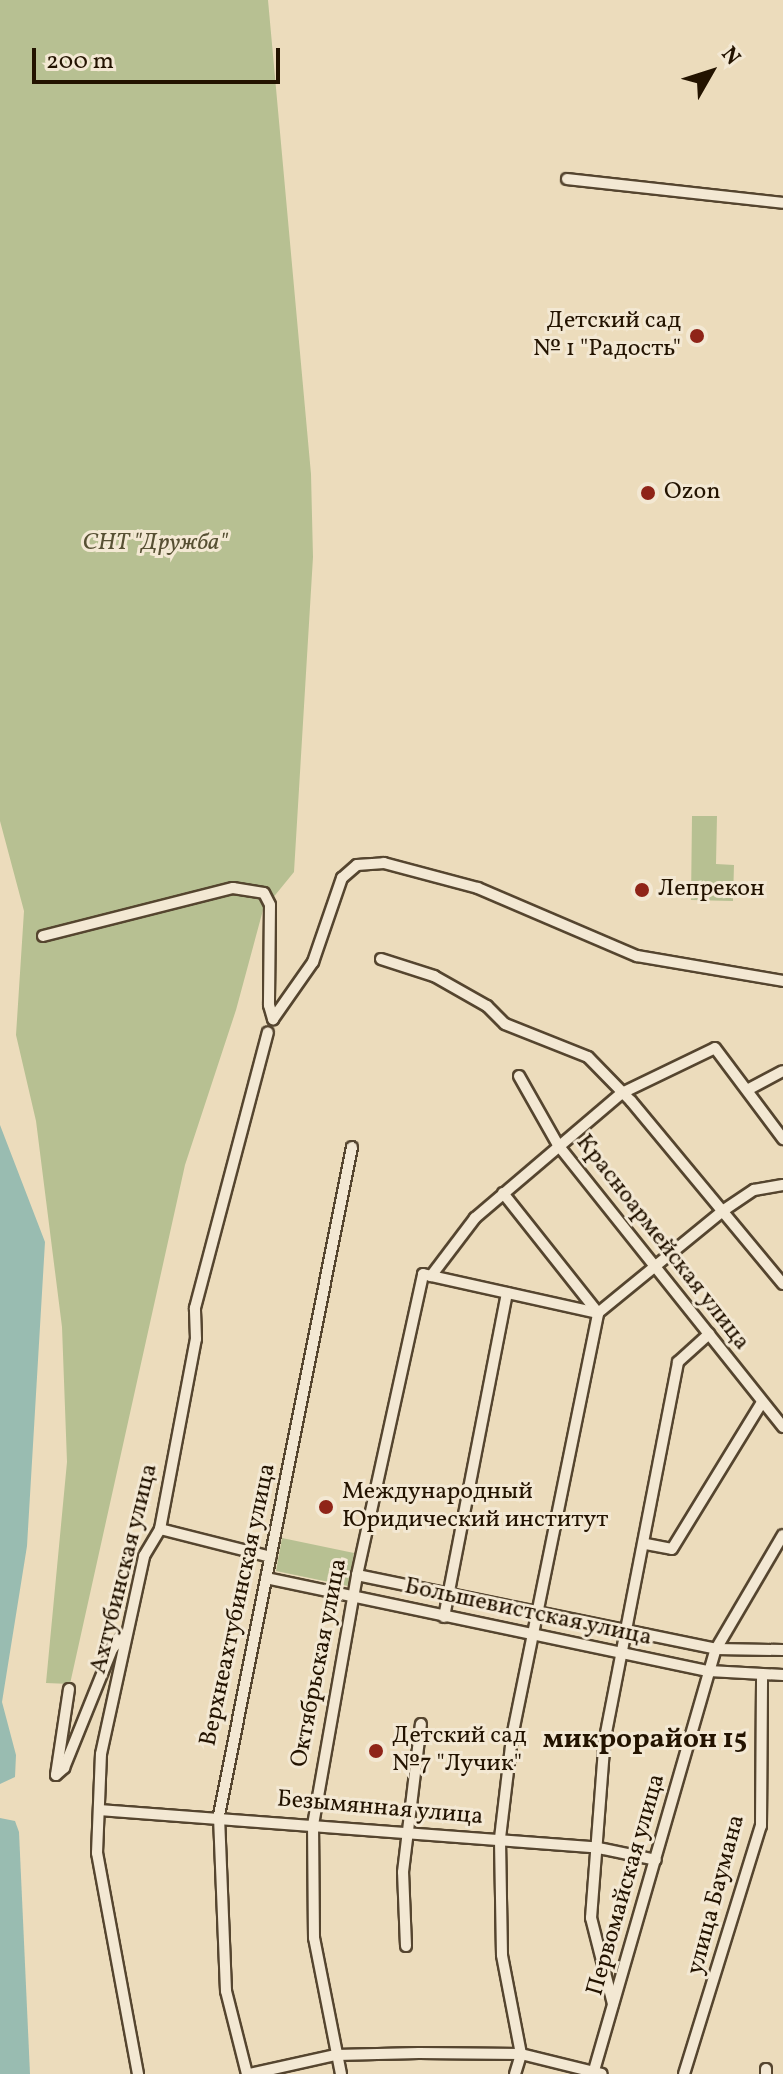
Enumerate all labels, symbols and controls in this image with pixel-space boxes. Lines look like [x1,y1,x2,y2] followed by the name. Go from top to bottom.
[36,32,284,82] scale bar
[671,32,751,112] north arrow
[713,41,747,73] text: N
[46,45,114,79] text: 200 m
[533,308,681,364] place label: Детский сад № 1 "Радость"
[688,327,706,345] marker: Детский сад № 1 "Радость"
[664,479,721,507] place label: Ozon
[639,484,657,502] marker: Ozon
[83,530,227,558] park label: СНТ "Дружба"
[658,876,765,904] place label: Лепрекон
[633,881,651,899] marker: Лепрекон
[569,1129,755,1357] street label: Красноармейская улица
[85,1461,165,1677] street label: Ахтубинская улица
[195,1461,283,1749] street label: Верхнеахтубинская улица
[342,1479,608,1535] place label: Международный Юридический институт
[317,1498,335,1516] marker: Международный Юридический институт
[286,1556,354,1770] street label: Октябрьская улица
[401,1573,655,1653] street label: Большевистская улица
[392,1723,526,1779] place label: Детский сад №7 "Лучик"
[543,1723,747,1757] district label: микрорайон 15
[367,1742,385,1760] marker: Детский сад №7 "Лучик"
[581,1770,673,2000] street label: Первомайская улица
[275,1786,485,1832] street label: Безымянная улица
[682,1812,752,1978] street label: улица Баумана

